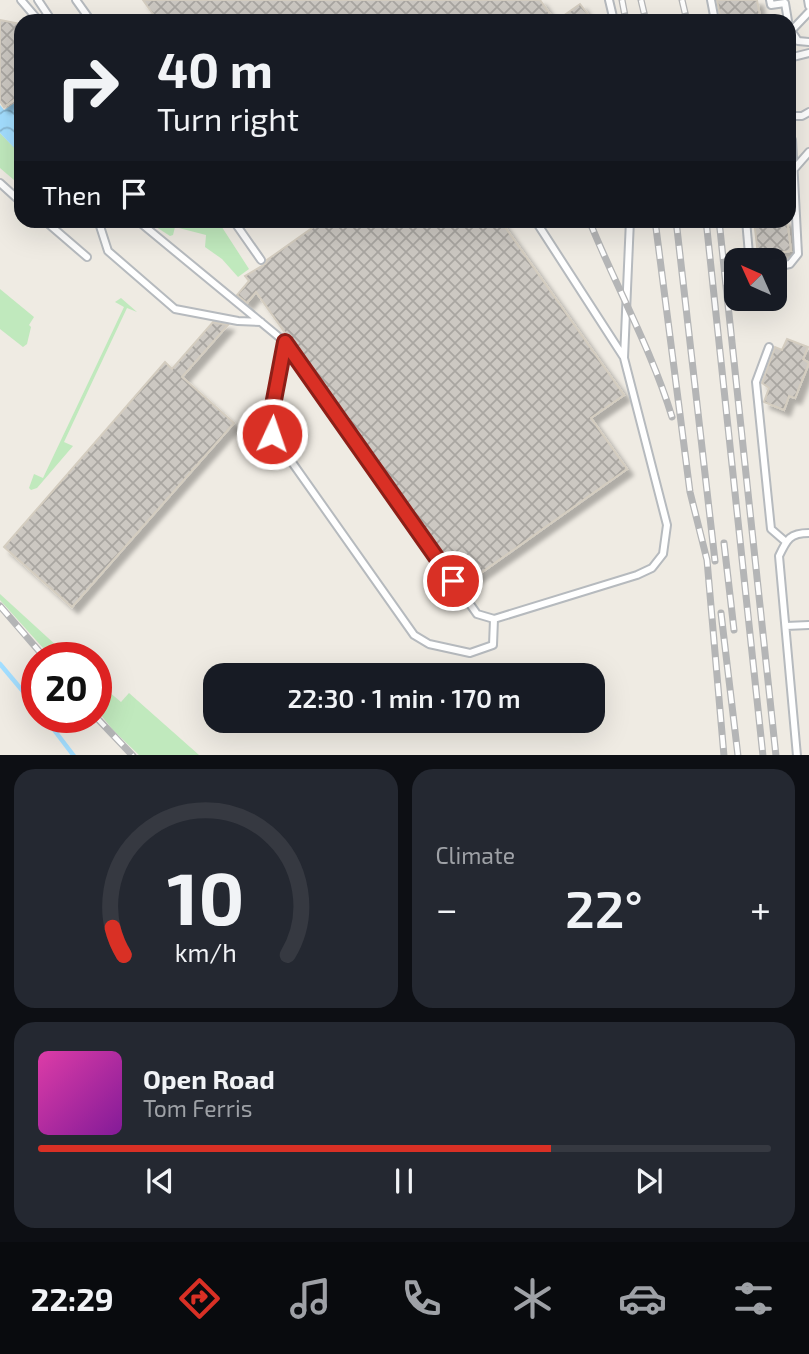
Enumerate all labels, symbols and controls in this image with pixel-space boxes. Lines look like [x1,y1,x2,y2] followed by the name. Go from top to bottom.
[157,39,273,98] text: 40 m
[42,42,133,133] icon: right
[157,99,299,137] text: Turn right
[115,175,153,213] icon: arrive
[42,179,101,210] text: Then
[724,248,788,312] north arrow
[724,248,787,311] map controls
[235,397,309,471] position arrow
[423,551,483,611] pin
[434,562,472,600] icon: arrive
[21,642,112,733] speed limit sign: 20
[287,682,521,713] text: 22:30 · 1 min · 170 m
[436,841,515,869] text: Climate
[167,852,244,940] text: 10
[565,876,643,938] text: 22°
[436,885,458,931] text: −
[750,885,771,931] text: +
[175,936,237,966] text: km/h
[143,1063,275,1094] text: Open Road
[143,1094,252,1122] text: Tom Ferris
[141,1162,179,1200] icon: previous
[385,1162,423,1200] icon: pause
[630,1162,668,1200] icon: next
[175,1274,224,1323] icon: directions
[286,1274,335,1323] icon: music
[397,1274,446,1323] icon: phone
[508,1274,557,1323] icon: climate
[618,1274,667,1323] icon: car
[729,1274,778,1323] icon: filters
[31,1279,114,1317] text: 22:29

